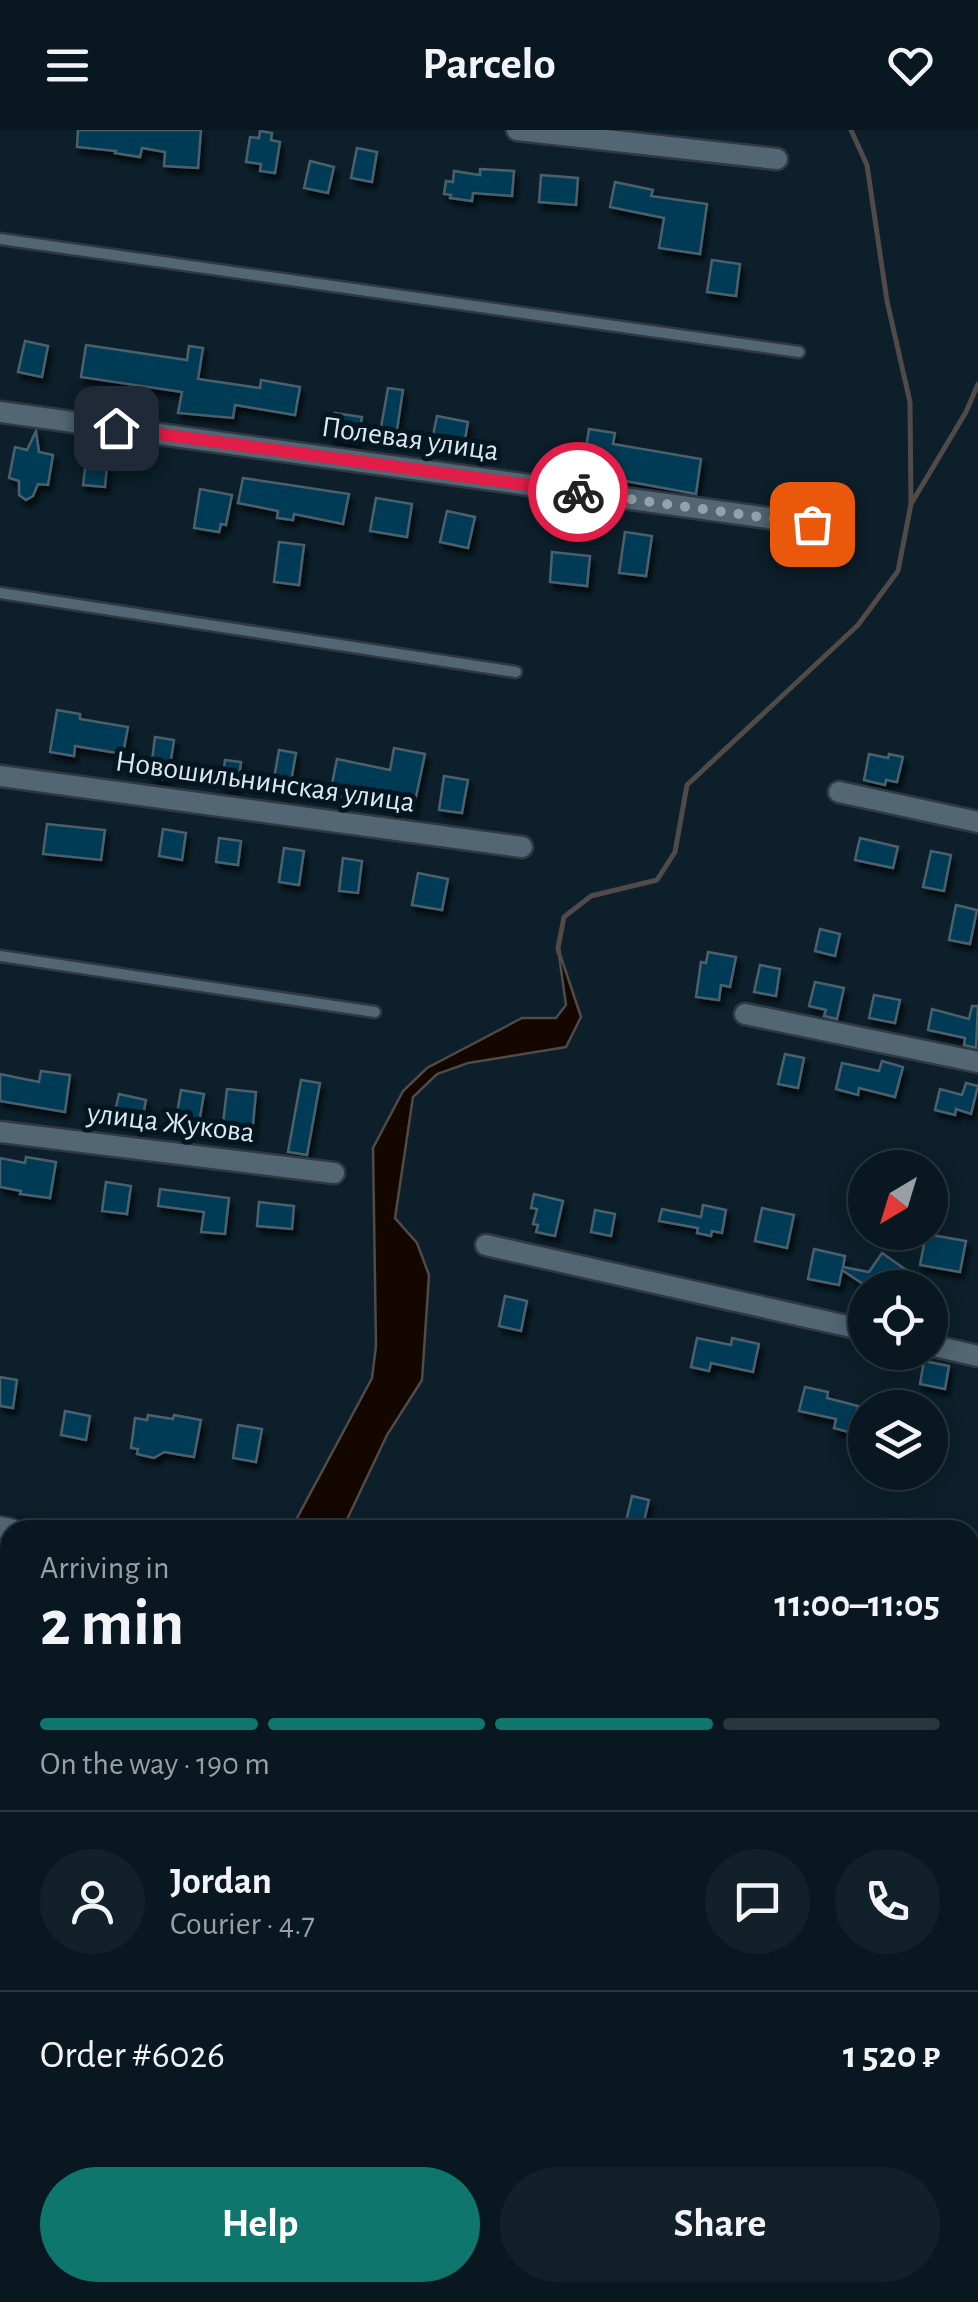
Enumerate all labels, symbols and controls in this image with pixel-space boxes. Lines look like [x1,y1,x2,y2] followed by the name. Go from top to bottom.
[40,38,95,93] icon: menu
[883,38,938,93] icon: heart
[422,42,556,87] text: Parcelo
[74,386,159,471] pin
[89,401,144,456] icon: home
[319,412,501,466] street label: Полевая улица
[528,442,628,542] courier
[551,465,606,520] icon: bike
[770,482,855,567] pin
[785,497,840,552] icon: bag
[113,746,417,818] street label: Новошильнинская улица
[85,1098,256,1148] street label: улица Жукова
[848,1150,948,1250] north arrow
[848,1150,948,1490] map controls
[848,1270,948,1370] button: locate
[848,1390,948,1490] button: layers
[40,1552,169,1584] text: Arriving in
[775,1586,940,1624] text: 11:00–11:05
[40,1592,184,1657] text: 2 min
[40,1748,270,1780] text: On the way · 190 m
[40,1849,145,1954] button: person
[705,1849,810,1954] button: chat
[835,1849,940,1954] button: phone
[170,1863,272,1901] text: Jordan
[170,1908,315,1940] text: Courier · 4.7
[40,2037,225,2075] text: Order #6026
[843,2037,940,2075] text: 1 520 ₽
[40,2167,480,2282] button: Help
[500,2167,940,2282] button: Share

